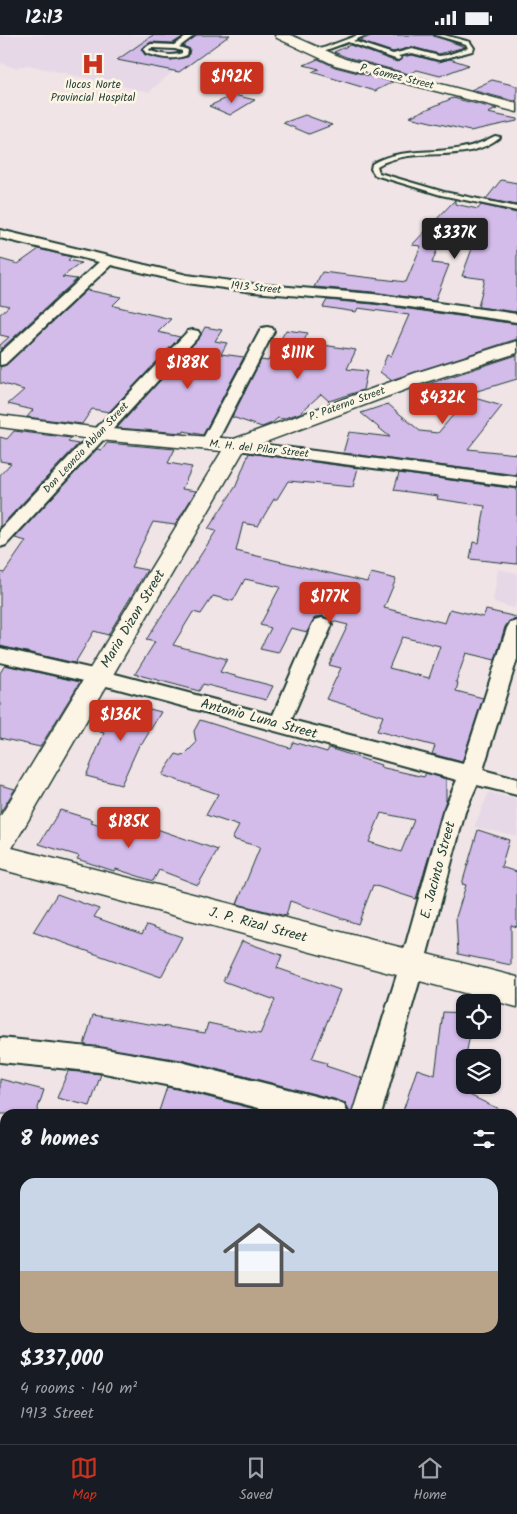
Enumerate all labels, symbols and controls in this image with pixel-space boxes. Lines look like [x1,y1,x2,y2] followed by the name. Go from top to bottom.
[25,3,63,33] text: 12:13
[80,51,106,77] hospital icon: Ilocos Norte Provincial Hospital
[358,59,437,95] street label: P. Gomez Street
[197,62,267,104] pin: $192K
[211,65,253,90] text: $192K
[51,76,136,107] place label: Ilocos Norte Provincial Hospital
[420,217,490,260] pin: $337K
[433,221,477,246] text: $337K
[230,277,283,299] street label: 1913 Street
[263,337,333,380] pin: $111K
[281,341,315,366] text: $111K
[153,347,223,390] pin: $188K
[167,351,209,376] text: $188K
[306,382,388,426] street label: P. Paterno Street
[408,383,478,425] pin: $432K
[420,386,466,411] text: $432K
[39,398,134,498] street label: Don Leoncio Ablan Street
[208,435,310,463] street label: M. H. del Pilar Street
[95,565,171,672] street label: Maria Dizon Street
[295,581,365,624] pin: $177K
[310,585,350,610] text: $177K
[198,693,320,745] street label: Antonio Luna Street
[86,699,156,742] pin: $136K
[100,703,142,728] text: $136K
[94,807,164,849] pin: $185K
[108,810,150,835] text: $185K
[414,818,462,921] street label: E. Jacinto Street
[206,901,310,949] street label: J. P. Rizal Street
[456,994,501,1094] map controls
[456,994,501,1039] button: locate
[456,1049,501,1094] button: layers
[20,1123,99,1156] text: 8 homes
[470,1125,498,1153] icon: filters
[214,1210,304,1300] icon: home
[20,1343,103,1376] text: $337,000
[20,1376,137,1401] text: 4 rooms · 140 m²
[20,1401,94,1426] text: 1913 Street
[70,1454,98,1506] tab: Map
[239,1454,273,1506] tab: Saved
[413,1454,447,1506] tab: Home

